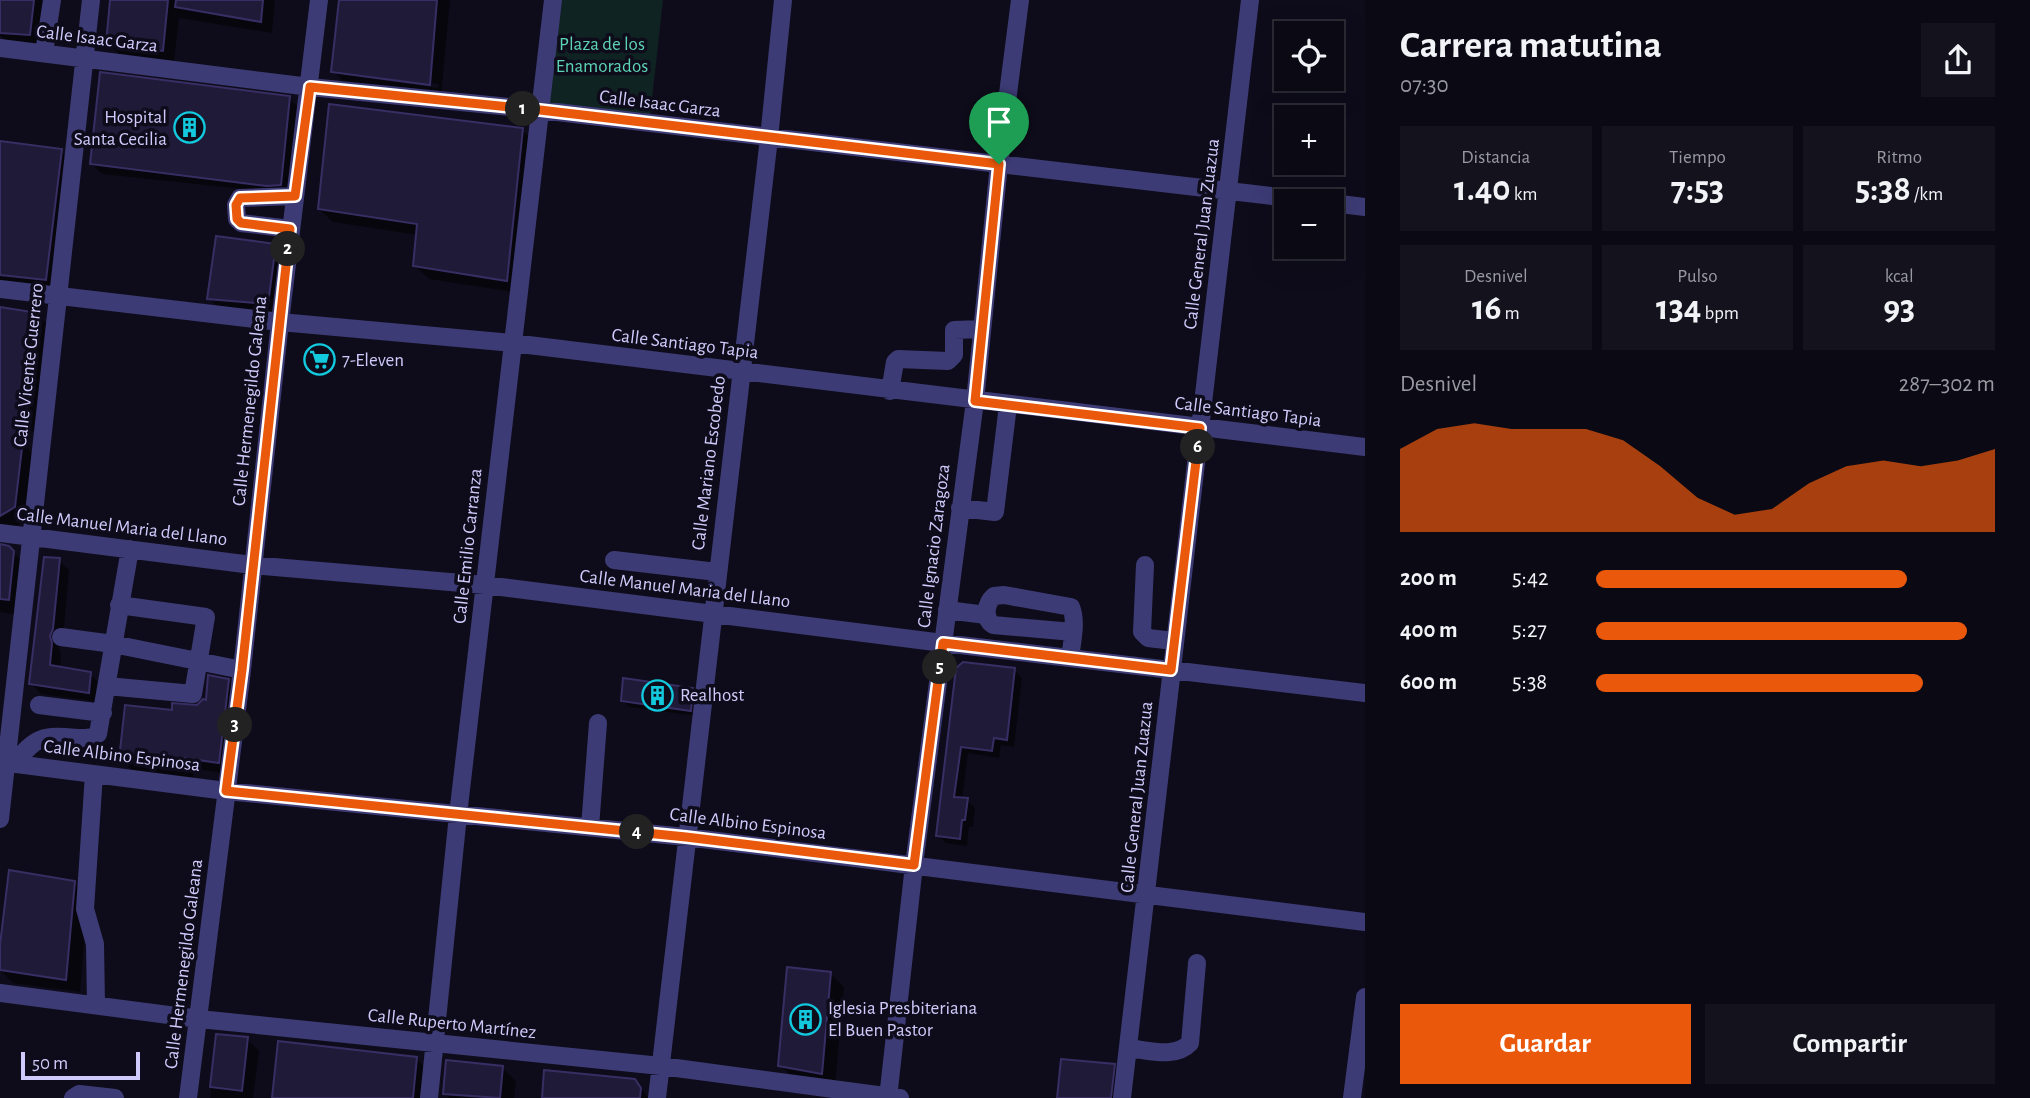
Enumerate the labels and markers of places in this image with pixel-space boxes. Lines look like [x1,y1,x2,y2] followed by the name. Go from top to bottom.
[505,92,540,126] pin: 1
[969,92,1029,164] pin
[74,108,167,149] place label: Hospital Santa Cecilia
[173,111,207,145] building icon: Hospital Santa Cecilia
[270,232,306,266] pin: 2
[302,343,336,377] supermarket icon: 7-Eleven
[342,351,404,370] place label: 7-Eleven
[1180,430,1216,464] pin: 6
[922,650,958,684] pin: 5
[640,678,674,712] building icon: Realhost
[680,686,744,705] place label: Realhost
[218,708,252,742] pin: 3
[620,814,654,850] pin: 4
[828,999,977,1040] place label: Iglesia Presbiteriana El Buen Pastor
[788,1002,822,1036] building icon: Iglesia Presbiteriana El Buen Pastor

